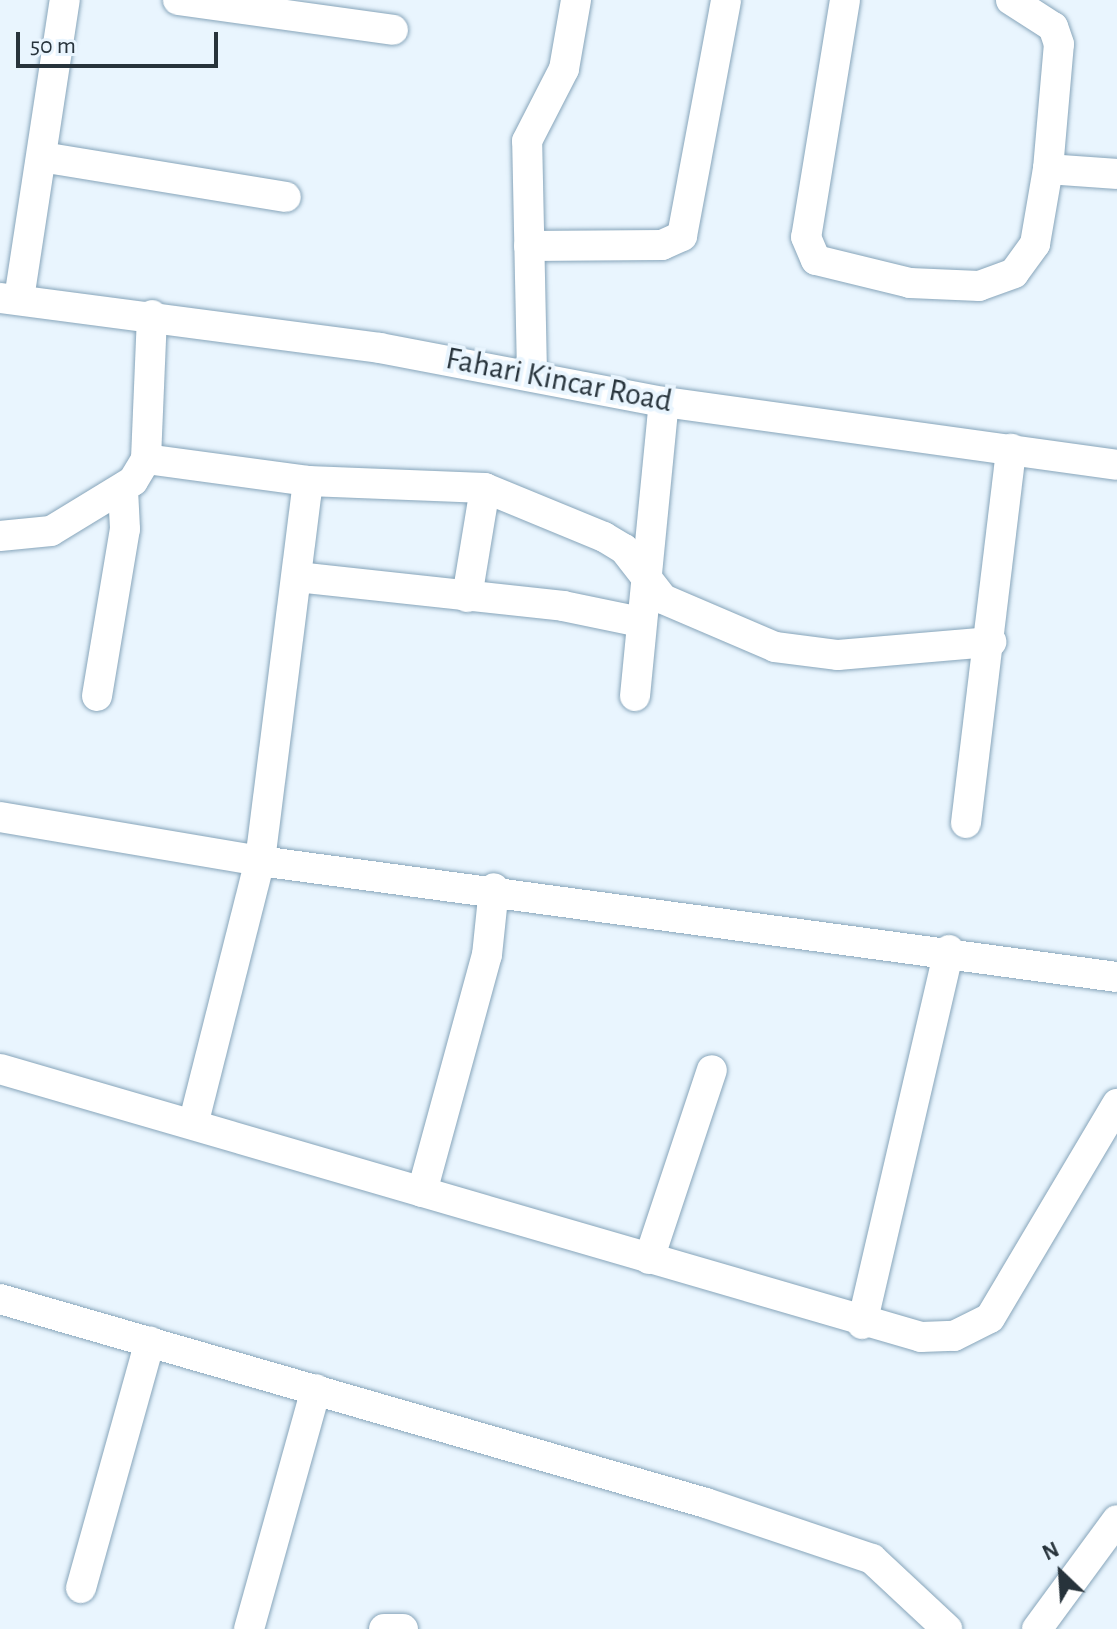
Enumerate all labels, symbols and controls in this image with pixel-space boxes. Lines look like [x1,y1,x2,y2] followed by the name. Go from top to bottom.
[20,16,222,66] scale bar
[30,34,76,58] text: 50 m
[443,339,675,421] street label: Fahari Kincar Road
[1021,1533,1101,1613] north arrow
[1039,1538,1062,1564] text: N

